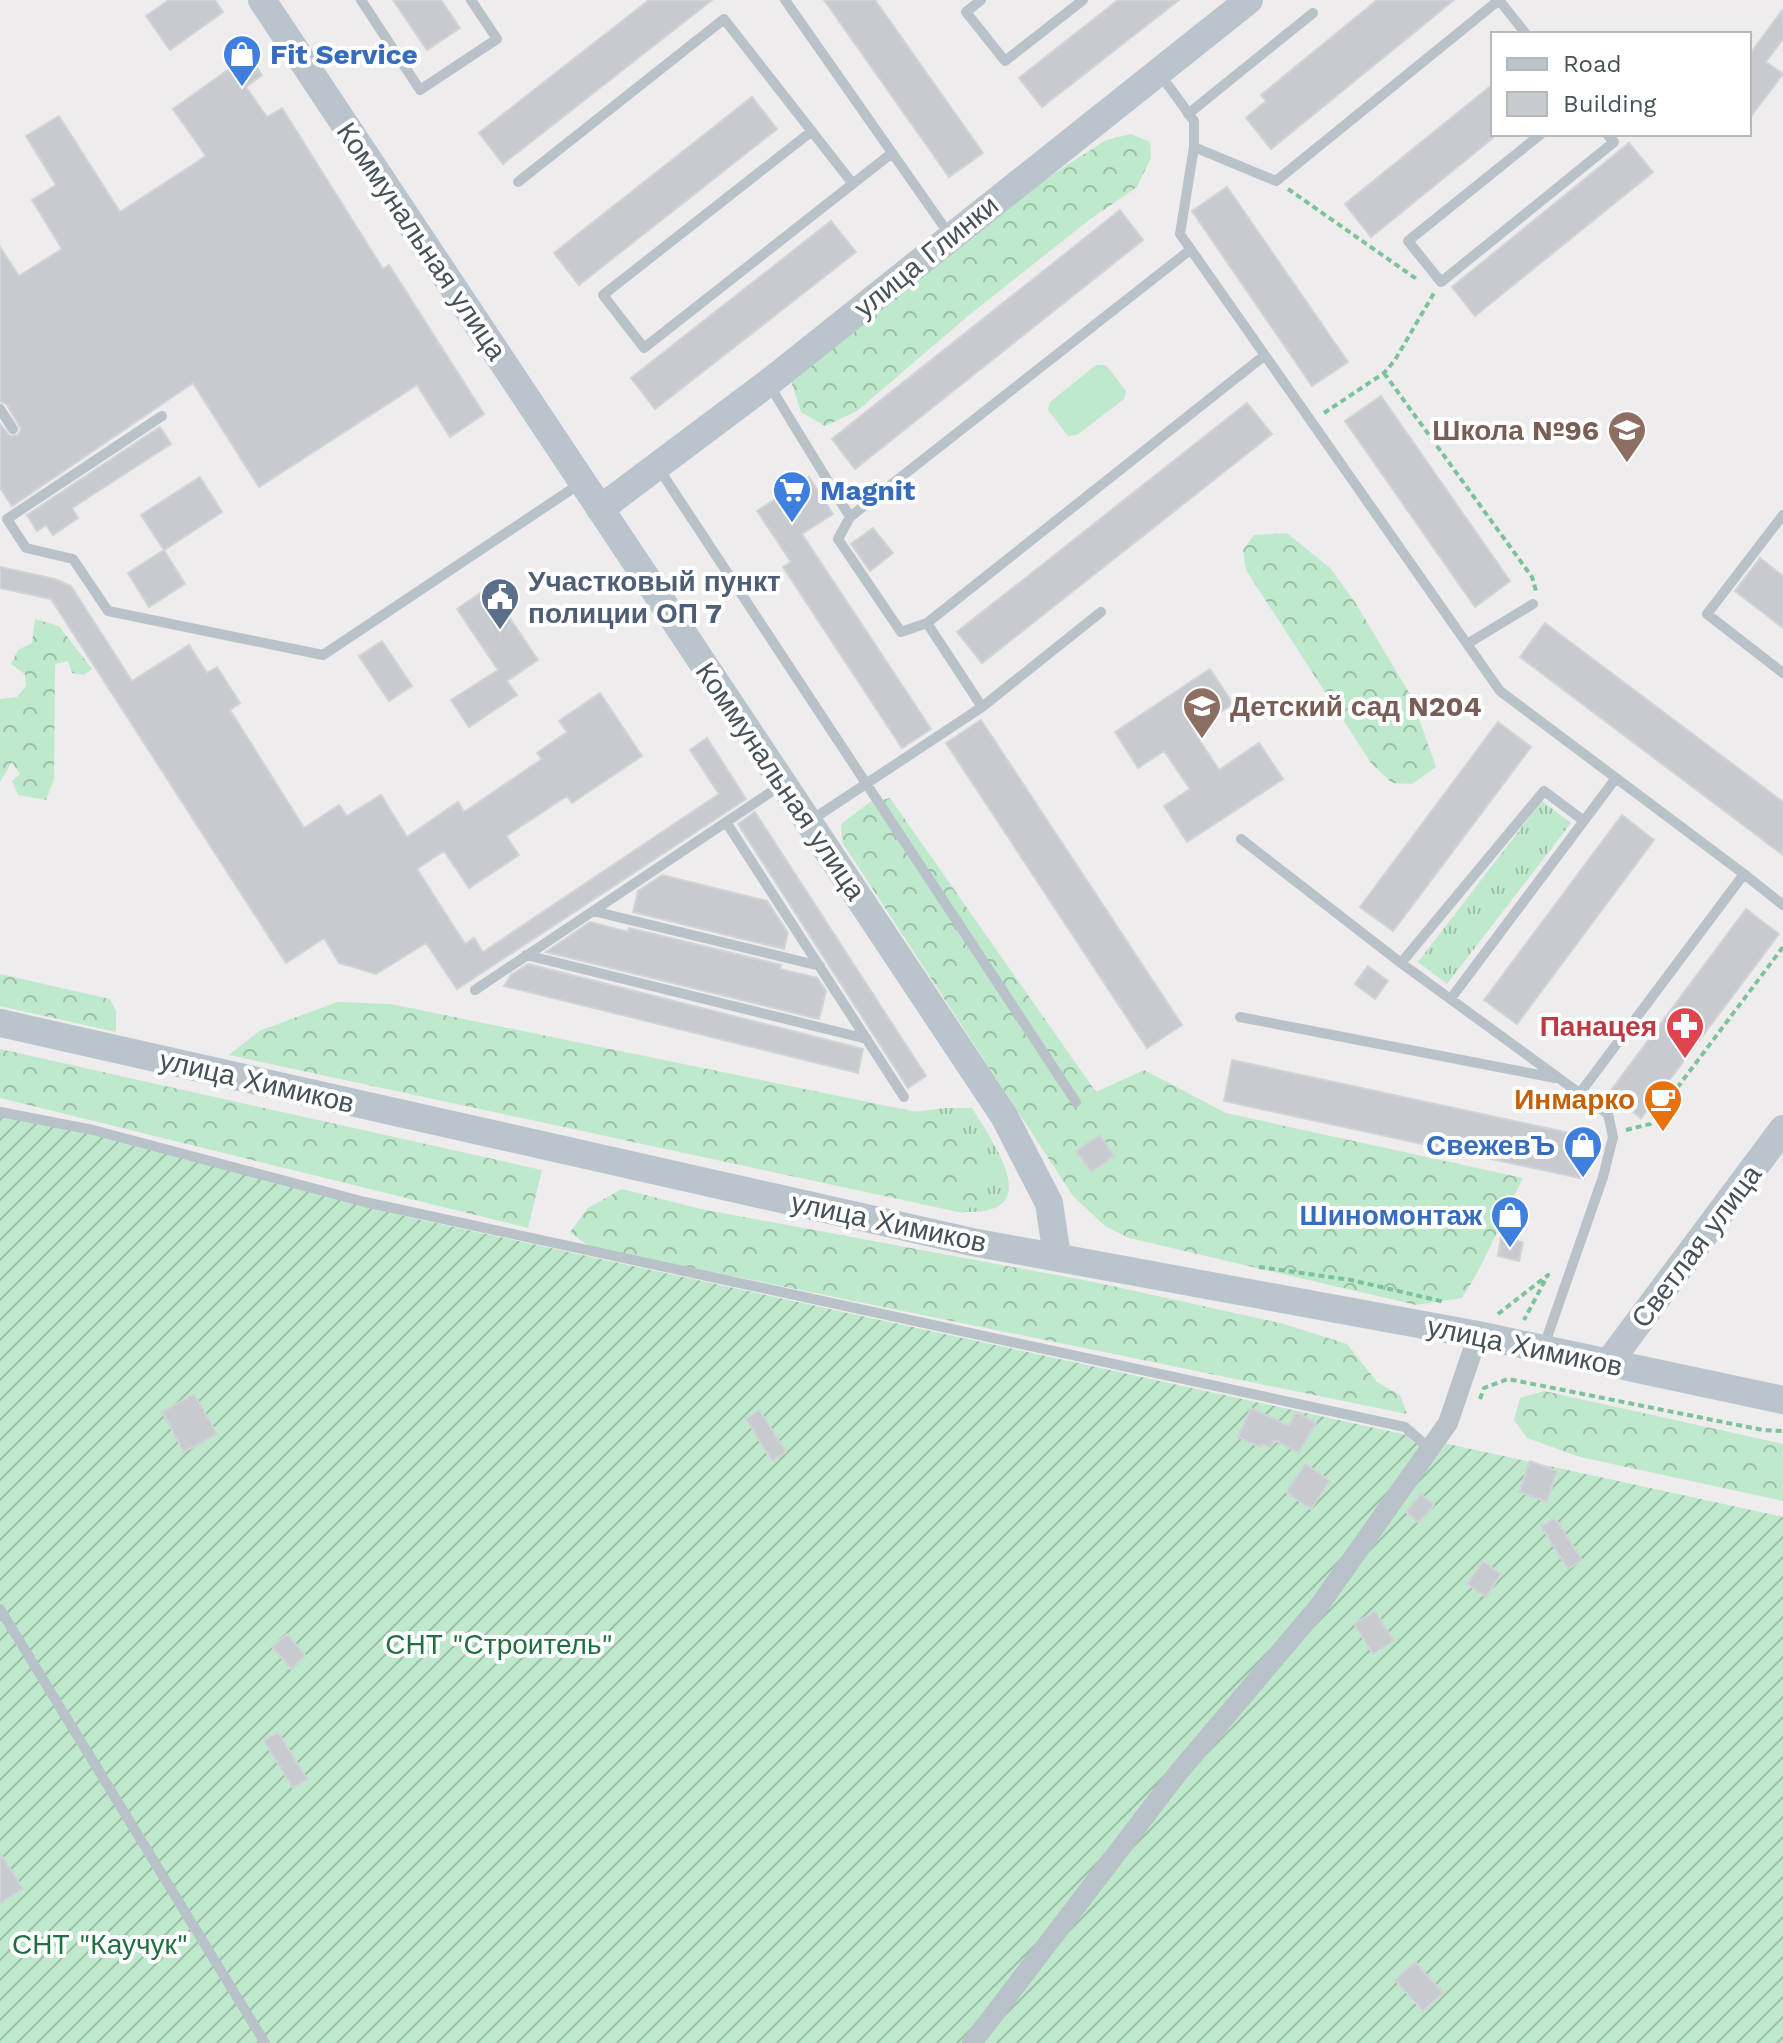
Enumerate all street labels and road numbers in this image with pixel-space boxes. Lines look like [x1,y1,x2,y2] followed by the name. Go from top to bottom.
[330,116,514,367] street label: Коммунальная улица
[848,188,1005,324] street label: улица Глинки
[689,656,873,907] street label: Коммунальная улица
[156,1043,357,1120] street label: улица Химиков
[1624,1158,1769,1334] street label: Светлая улица
[788,1186,990,1259] street label: улица Химиков
[1424,1310,1626,1383] street label: улица Химиков

